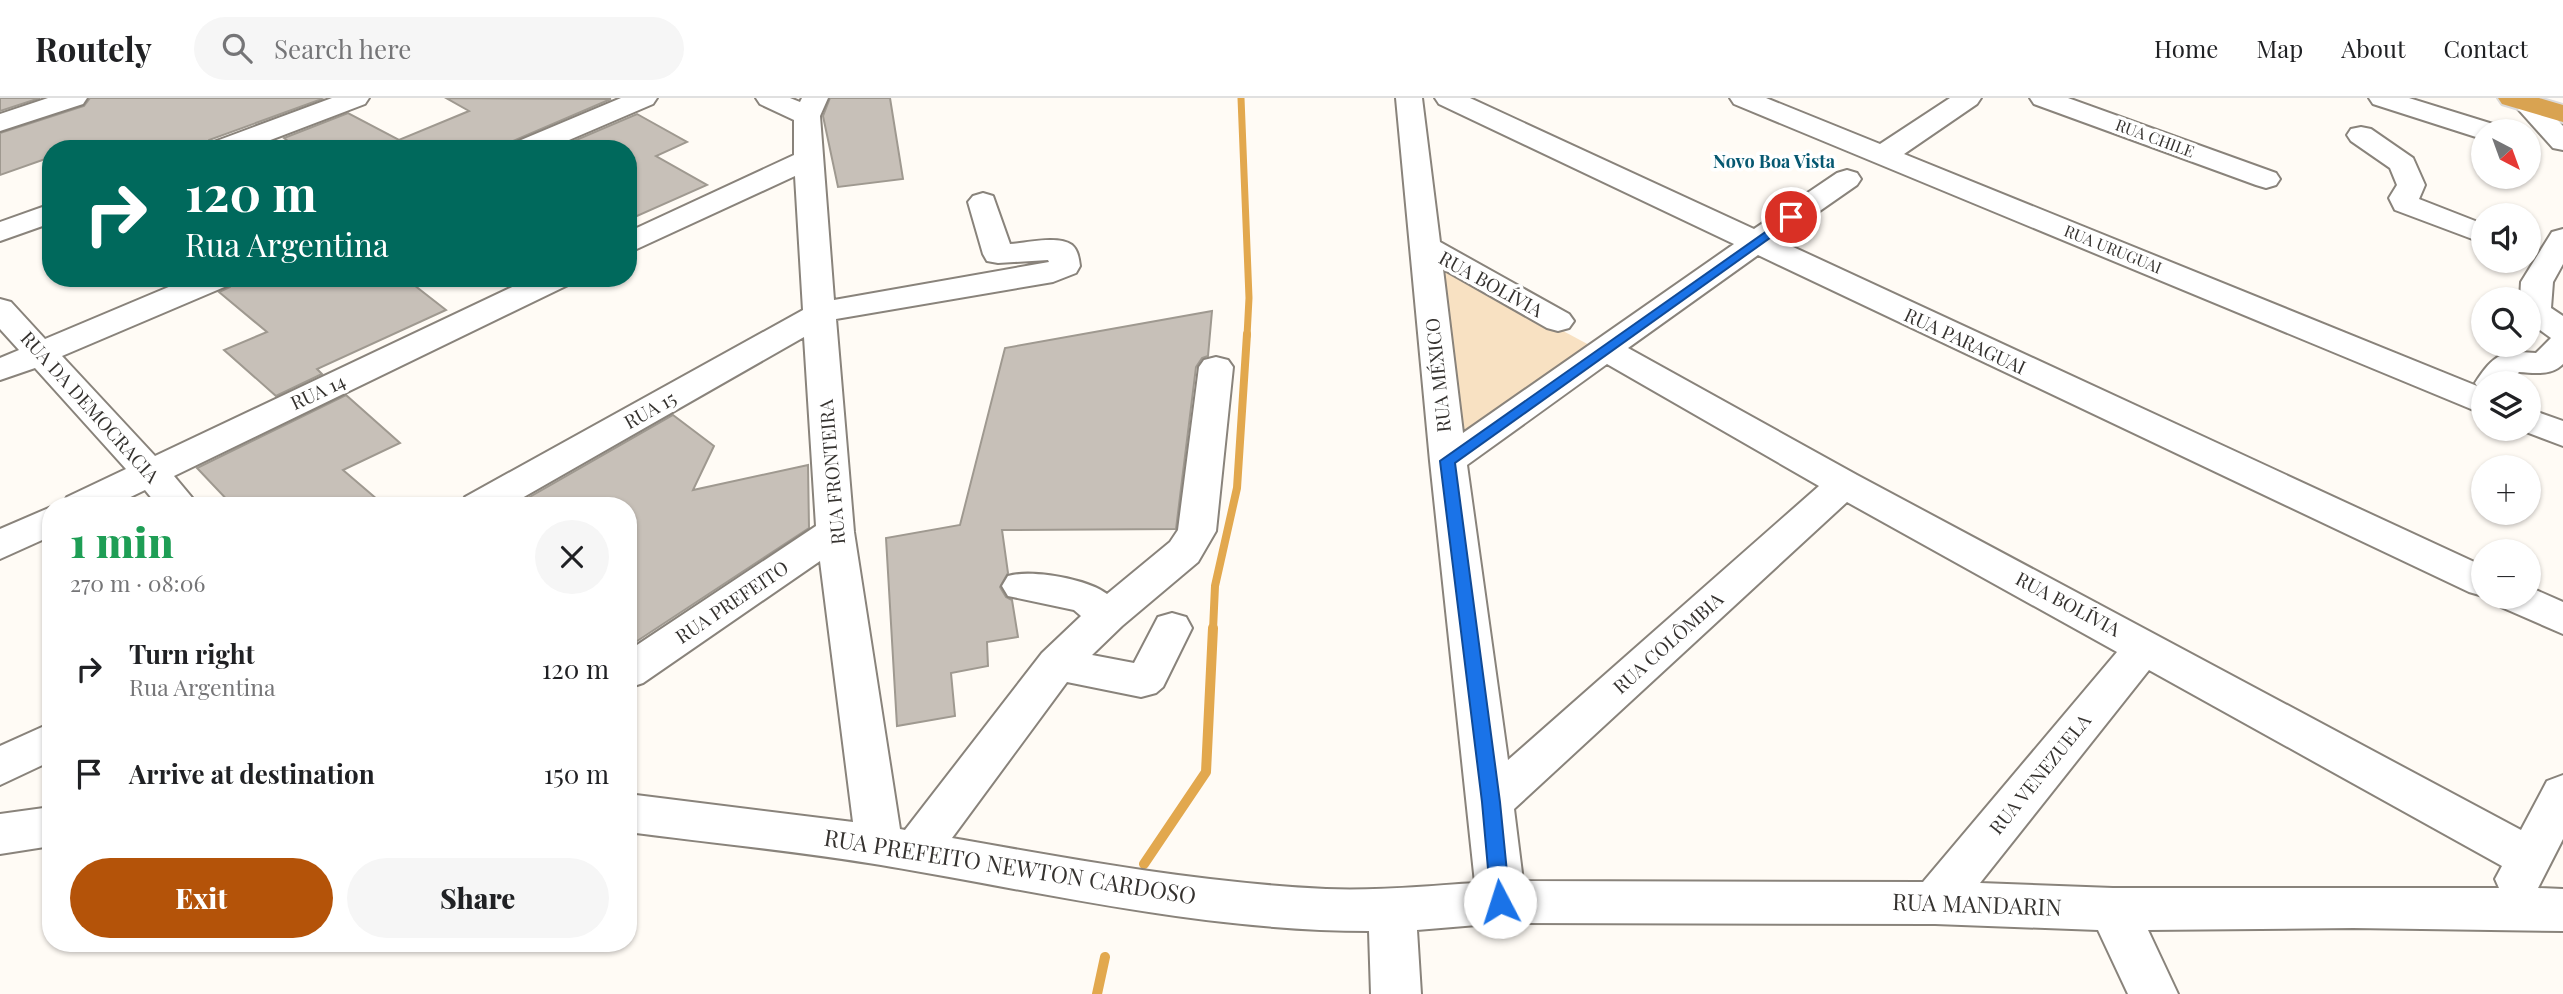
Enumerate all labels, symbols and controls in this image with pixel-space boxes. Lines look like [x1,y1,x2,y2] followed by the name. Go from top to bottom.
[194,17,684,80] search box
[35,26,152,70] text: Routely
[218,29,256,67] icon: search
[274,31,411,66] text: Search here
[2154,32,2218,64] text: Home
[2256,32,2303,64] text: Map
[2341,32,2405,64] text: About
[2443,32,2528,64] text: Contact
[2113,114,2198,162] street label: RUA CHILE
[2471,119,2541,189] north arrow
[2471,119,2541,609] map controls
[1713,149,1836,173] district label: Novo Boa Vista
[185,159,317,224] text: 120 m
[70,168,161,259] icon: right
[1761,187,1821,247] pin
[1772,198,1810,236] icon: arrive
[2471,203,2541,273] button: sound
[2061,219,2165,278] street label: RUA URUGUAI
[185,222,389,265] text: Rua Argentina
[1435,244,1549,323] street label: RUA BOLÍVIA
[2471,287,2541,357] button: search
[1901,301,2030,380] street label: RUA PARAGUAI
[1418,317,1456,434] street label: RUA MÉXICO
[16,325,167,488] street label: RUA DA DEMOCRACIA
[286,367,349,415] street label: RUA 14
[2471,371,2541,441] button: layers
[619,384,680,434] street label: RUA 15
[812,397,850,546] street label: RUA FRONTEIRA
[2471,455,2541,525] button: +
[70,513,174,569] text: 1 min
[535,520,609,594] button: close
[2471,539,2541,609] button: −
[670,554,793,649] street label: RUA PREFEITO
[2012,565,2126,642] street label: RUA BOLÍVIA
[70,567,205,598] text: 270 m · 08:06
[1607,585,1729,699] street label: RUA COLÔMBIA
[129,636,255,671] text: Turn right
[70,650,108,688] icon: right
[542,651,609,686] text: 120 m
[129,671,275,702] text: Rua Argentina
[1983,707,2097,839] street label: RUA VENEZUELA
[70,755,108,793] icon: arrive
[129,756,375,791] text: Arrive at destination
[544,756,609,791] text: 150 m
[822,821,1199,910] street label: RUA PREFEITO NEWTON CARDOSO
[70,858,333,938] button: Exit
[347,858,609,938] button: Share
[1463,865,1537,939] position arrow
[1892,885,2062,922] street label: RUA MANDARIN

